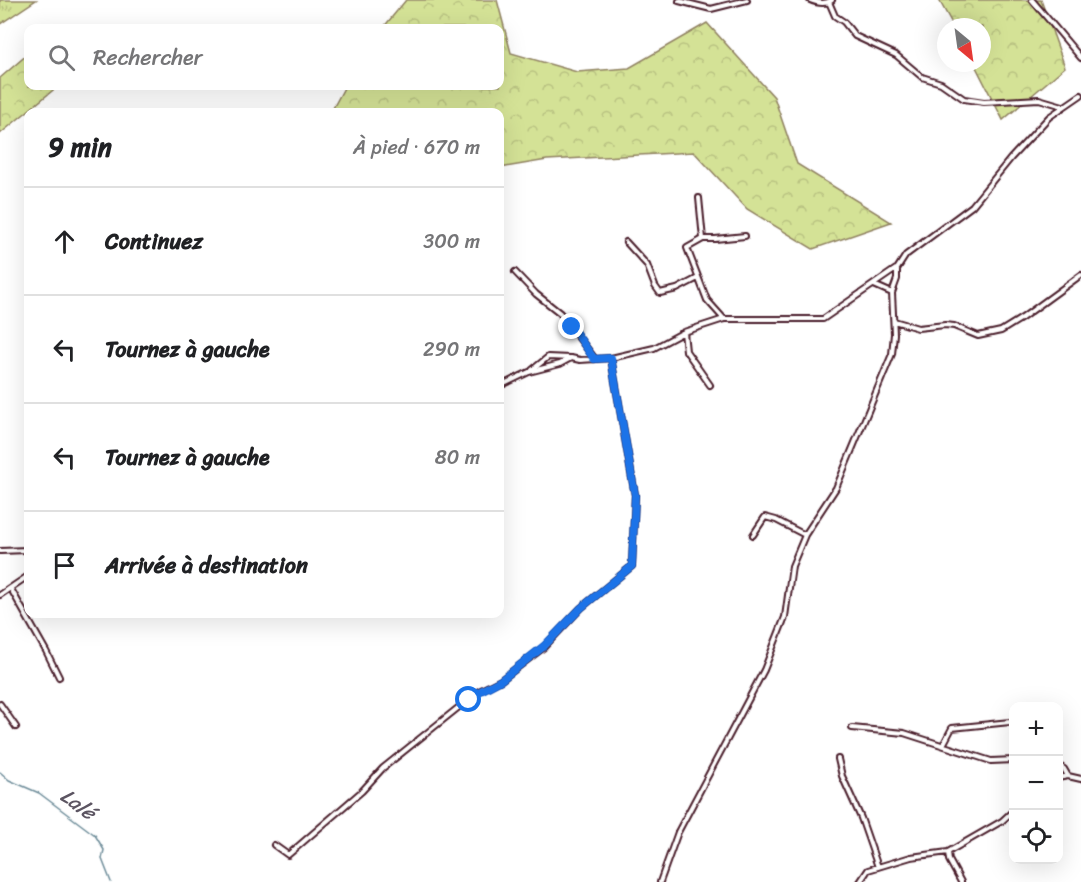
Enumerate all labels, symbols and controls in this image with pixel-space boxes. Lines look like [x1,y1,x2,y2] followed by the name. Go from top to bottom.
[937,18,991,72] north arrow
[24,24,504,90] search box
[93,38,203,77] text: Rechercher
[45,41,78,74] icon: search
[48,124,112,170] text: 9 min
[353,130,480,165] text: À pied · 670 m
[105,222,203,261] text: Continuez
[423,224,480,259] text: 300 m
[48,225,81,258] icon: ahead
[558,313,584,339] route end
[105,330,270,369] text: Tournez à gauche
[423,332,480,367] text: 290 m
[48,333,81,366] icon: left
[105,438,270,477] text: Tournez à gauche
[435,440,480,475] text: 80 m
[48,441,81,474] icon: left
[105,546,308,585] text: Arrivée à destination
[48,549,81,582] icon: arrive
[455,686,481,712] route start
[1009,702,1063,864] map controls
[1009,702,1063,756] button: +
[1009,756,1063,810] button: −
[52,778,107,832] water label: Lalé
[1009,810,1063,864] button: locate

